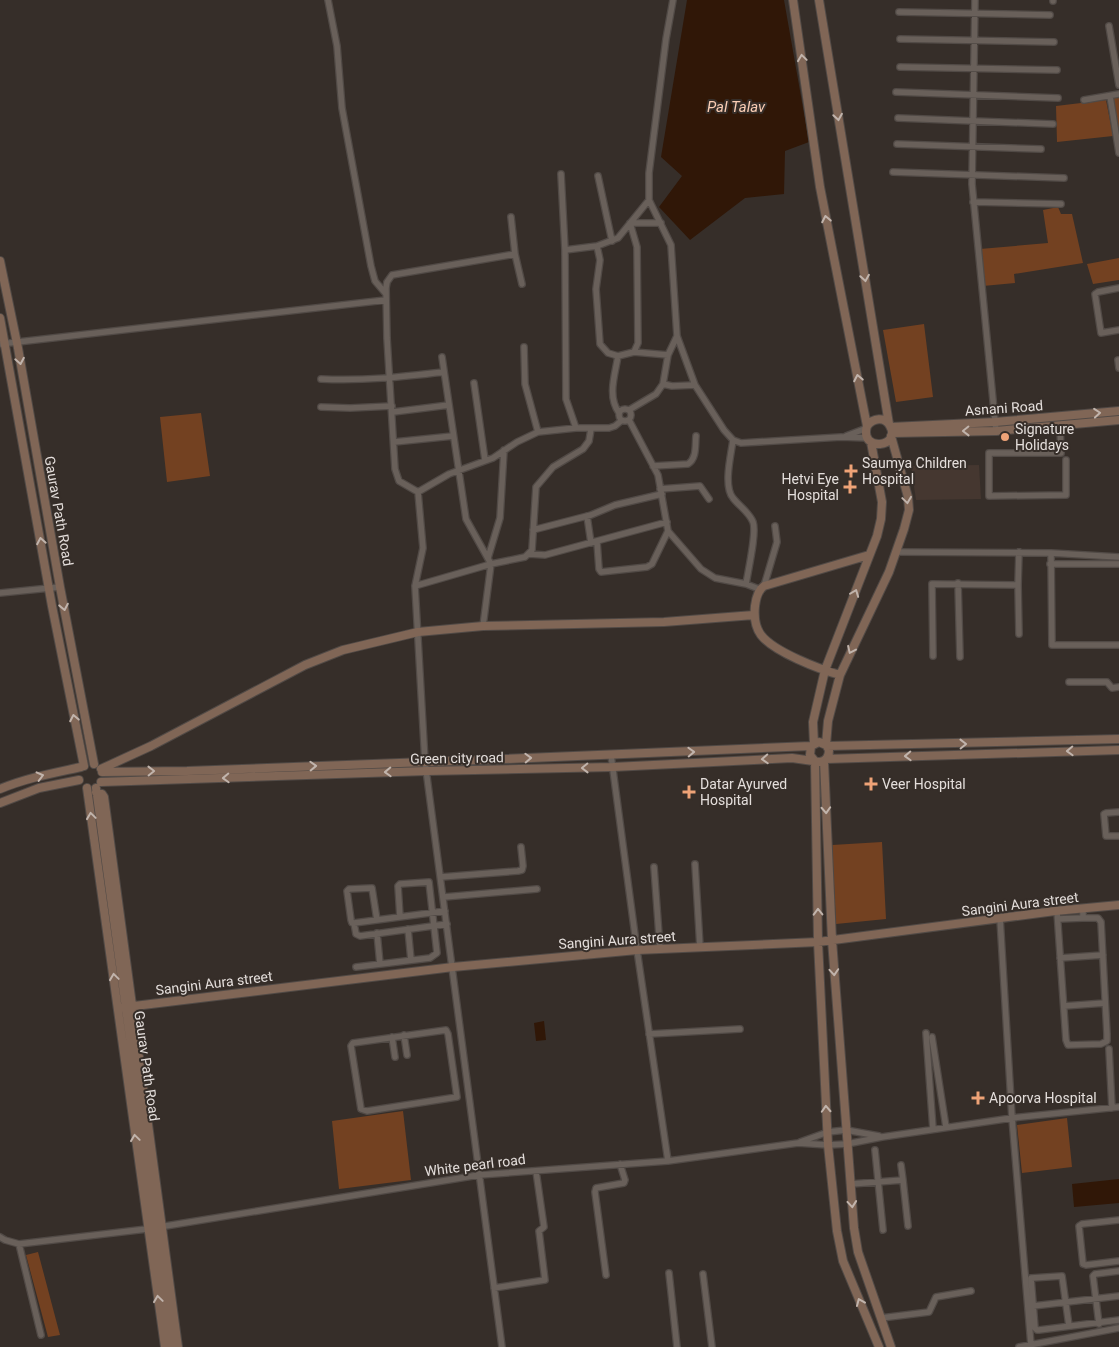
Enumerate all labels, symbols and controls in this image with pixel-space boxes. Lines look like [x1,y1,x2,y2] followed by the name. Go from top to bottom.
[797,54,807,63] one-way arrow
[707,98,766,116] water label: Pal Talav
[833,113,843,122] one-way arrow
[821,214,832,223] one-way arrow
[859,273,869,282] one-way arrow
[15,356,25,365] one-way arrow
[853,374,863,383] one-way arrow
[964,397,1044,419] street label: Asnani Road
[1093,408,1101,419] one-way arrow
[1015,421,1074,453] place label: Signature Holidays
[962,426,970,437] one-way arrow
[999,431,1011,443] marker: Signature Holidays
[41,455,77,567] street label: Gaurav Path Road
[862,455,967,487] place label: Saumya Children Hospital
[844,464,858,478] marker: Saumya Children Hospital
[782,471,839,503] place label: Hetvi Eye Hospital
[843,480,857,494] marker: Hetvi Eye Hospital
[902,495,912,504] one-way arrow
[36,537,46,545] one-way arrow
[849,589,859,598] one-way arrow
[58,602,68,611] one-way arrow
[848,645,858,654] one-way arrow
[70,713,80,722] one-way arrow
[960,739,968,749] one-way arrow
[1066,746,1074,757] one-way arrow
[687,747,695,758] one-way arrow
[410,749,504,767] street label: Green city road
[904,751,912,761] one-way arrow
[525,753,533,764] one-way arrow
[761,754,769,765] one-way arrow
[310,761,318,771] one-way arrow
[581,763,589,773] one-way arrow
[148,766,155,776] one-way arrow
[384,767,392,778] one-way arrow
[36,771,45,782] one-way arrow
[221,773,229,783] one-way arrow
[700,776,787,808] place label: Datar Ayurved Hospital
[882,776,966,792] place label: Veer Hospital
[864,777,878,791] marker: Veer Hospital
[682,785,696,799] marker: Datar Ayurved Hospital
[821,806,831,814] one-way arrow
[86,812,97,820] one-way arrow
[961,889,1080,919] street label: Sangini Aura street
[813,908,823,916] one-way arrow
[558,928,677,952] street label: Sangini Aura street
[155,968,274,998] street label: Sangini Aura street
[828,968,839,976] one-way arrow
[109,972,120,980] one-way arrow
[131,1010,163,1122] street label: Gaurav Path Road
[989,1090,1097,1106] place label: Apoorva Hospital
[971,1091,985,1105] marker: Apoorva Hospital
[821,1105,832,1113] one-way arrow
[131,1133,141,1142] one-way arrow
[424,1151,526,1179] street label: White pearl road
[847,1200,858,1208] one-way arrow
[153,1294,163,1303] one-way arrow
[856,1298,867,1307] one-way arrow

